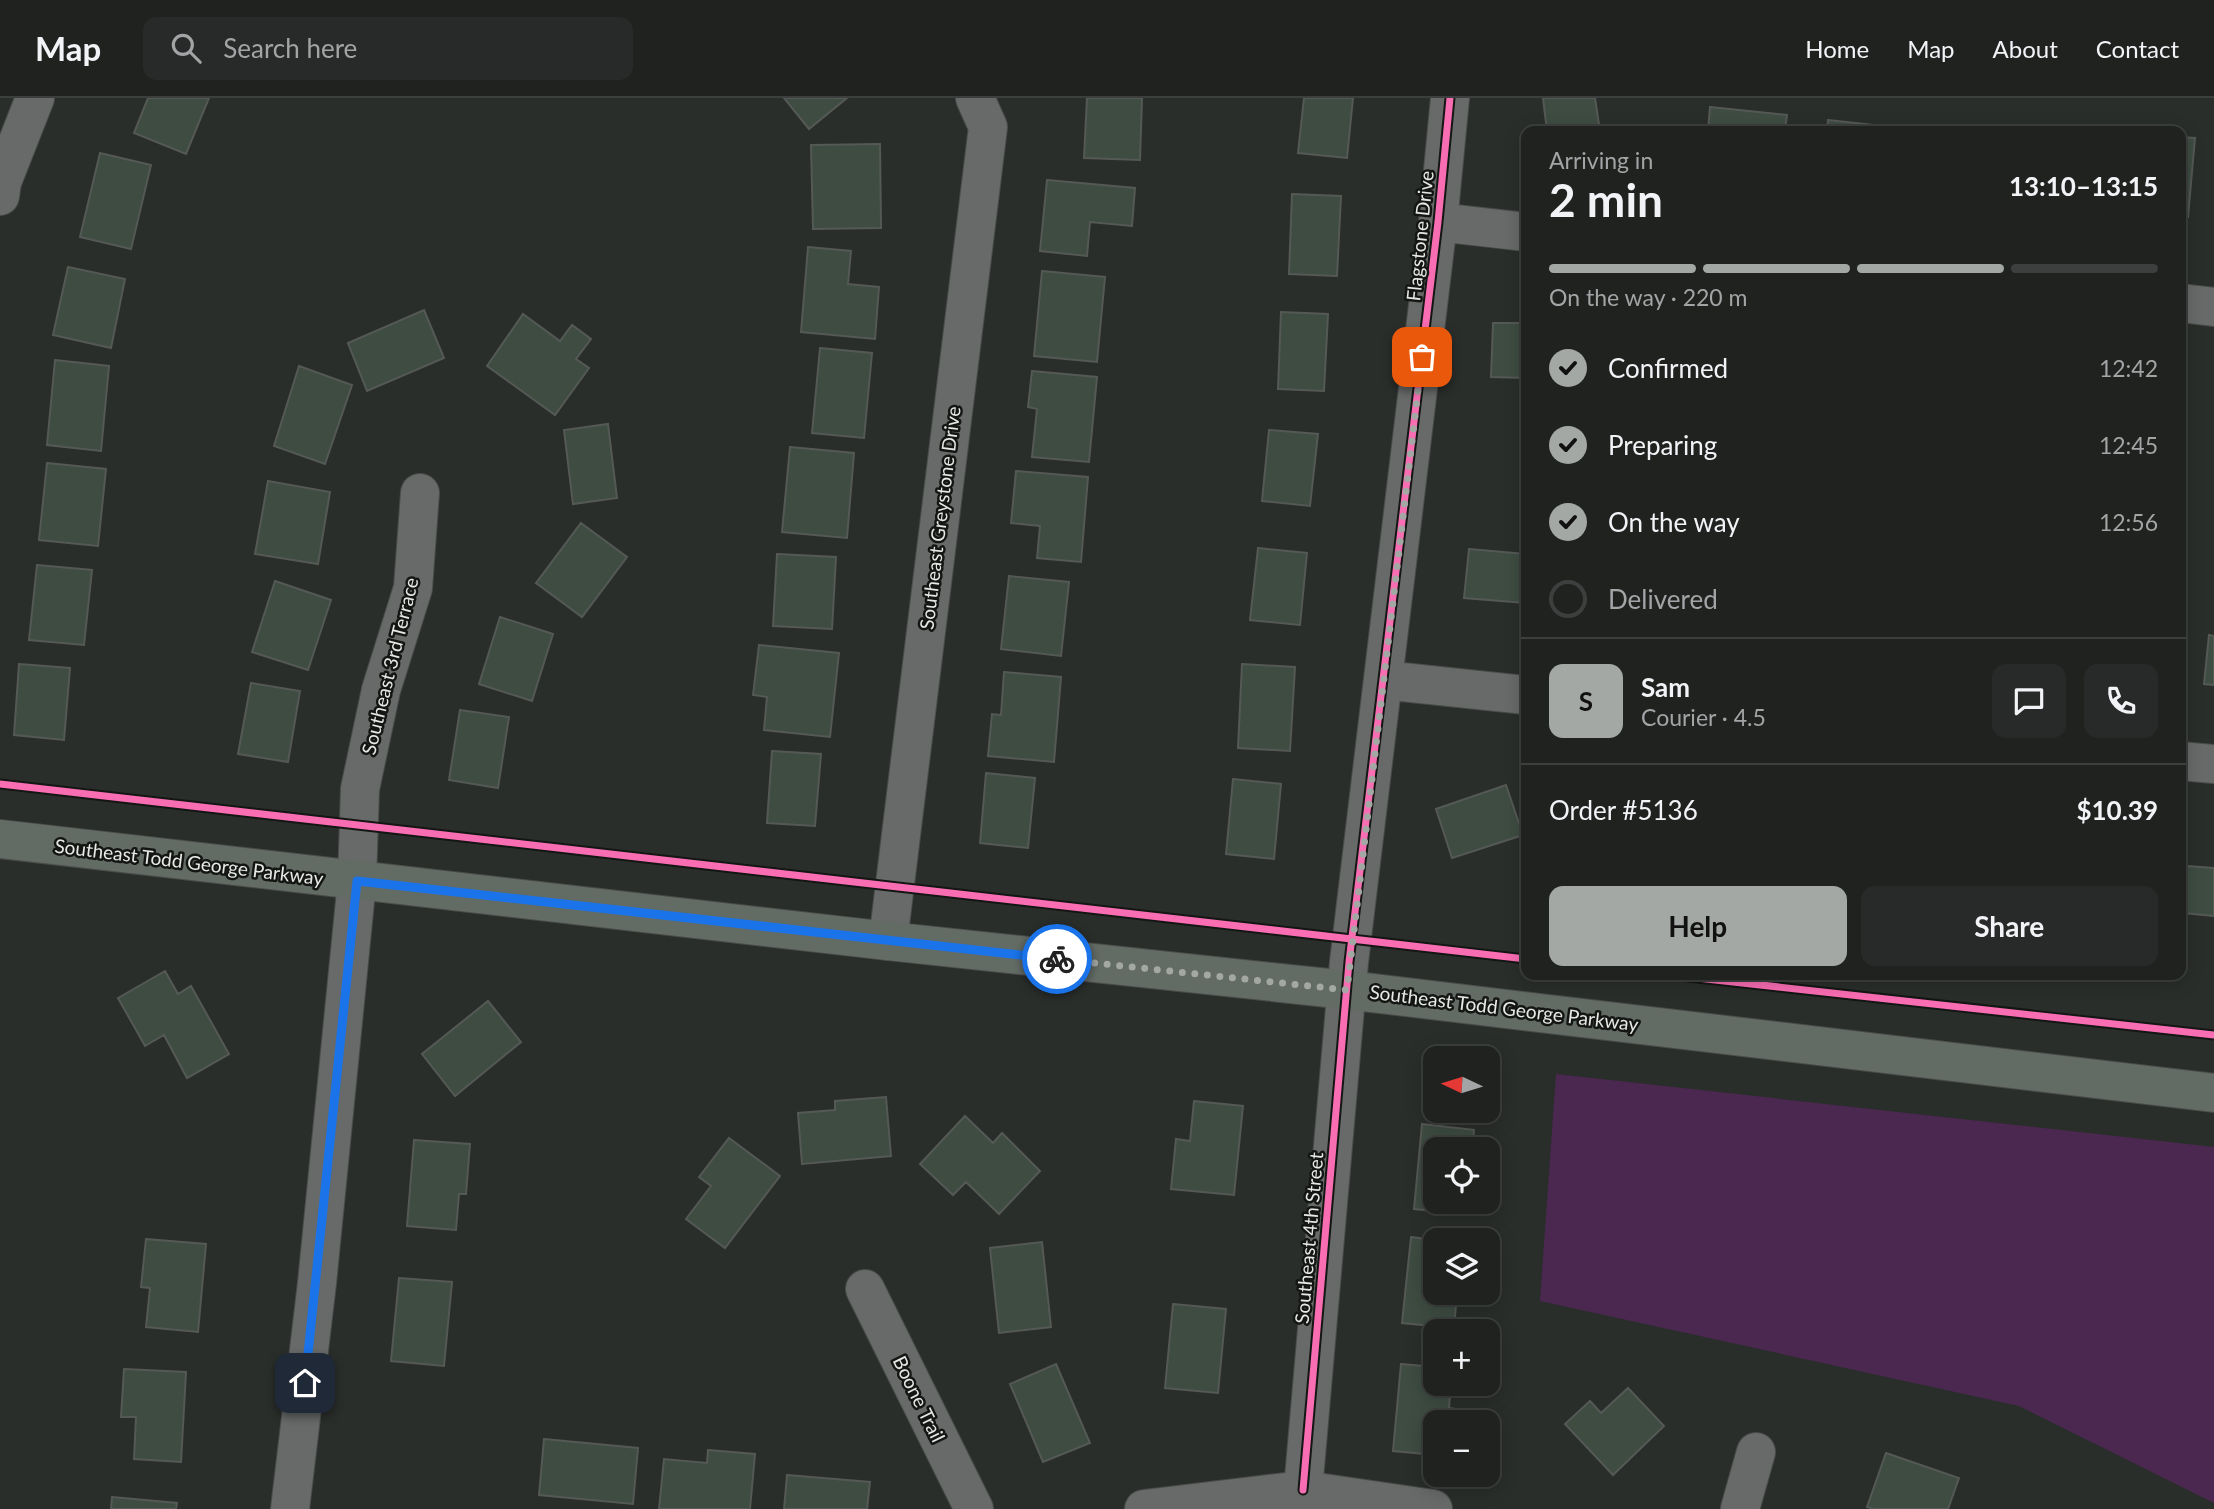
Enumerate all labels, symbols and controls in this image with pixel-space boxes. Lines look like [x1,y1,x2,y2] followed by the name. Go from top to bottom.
[143,17,633,80] search box
[35,28,101,68] text: Map
[167,29,205,67] icon: search
[223,32,357,64] text: Search here
[1805,34,1869,63] text: Home
[1907,34,1955,63] text: Map
[1993,34,2058,63] text: About
[2096,34,2179,63] text: Contact
[1549,146,1653,174] text: Arriving in
[1401,170,1438,302] street label: Flagstone Drive
[2009,170,2158,202] text: 13:10–13:15
[1549,172,1663,227] text: 2 min
[1549,283,1748,311] text: On the way · 220 m
[1392,327,1452,387] pin
[1403,338,1441,376] icon: bag
[1549,349,1587,387] icon: check
[1608,352,1728,384] text: Confirmed
[2099,354,2158,382] text: 12:42
[914,405,965,631] street label: Southeast Greystone Drive
[1549,426,1587,464] icon: check
[1608,429,1717,461] text: Preparing
[2099,431,2158,459] text: 12:45
[1549,503,1587,541] icon: check
[1608,506,1740,538] text: On the way
[2099,508,2158,536] text: 12:56
[356,575,423,757] street label: Southeast 3rd Terrace
[1608,583,1718,615] text: Delivered
[1992,664,2066,738] button: chat
[2084,664,2158,738] button: phone
[1641,671,1690,703] text: Sam
[1579,685,1593,717] text: S
[1641,703,1766,731] text: Courier · 4.5
[1549,794,1698,826] text: Order #5136
[2076,794,2158,826] text: $10.39
[53,834,325,889] street label: Southeast Todd George Parkway
[1549,886,1847,966] button: Help
[1861,886,2158,966] button: Share
[1022,924,1092,994] courier
[1038,940,1076,978] icon: bike
[1368,980,1640,1035] street label: Southeast Todd George Parkway
[1423,1046,1500,1124] north arrow
[1423,1046,1500,1487] map controls
[1423,1137,1500,1214] button: locate
[1290,1151,1327,1324] street label: Southeast 4th Street
[1423,1228,1500,1305] button: layers
[1423,1319,1500,1396] button: +
[889,1352,950,1446] street label: Boone Trail
[275,1353,335,1413] pin
[286,1364,324,1402] icon: home
[1423,1410,1500,1487] button: −

